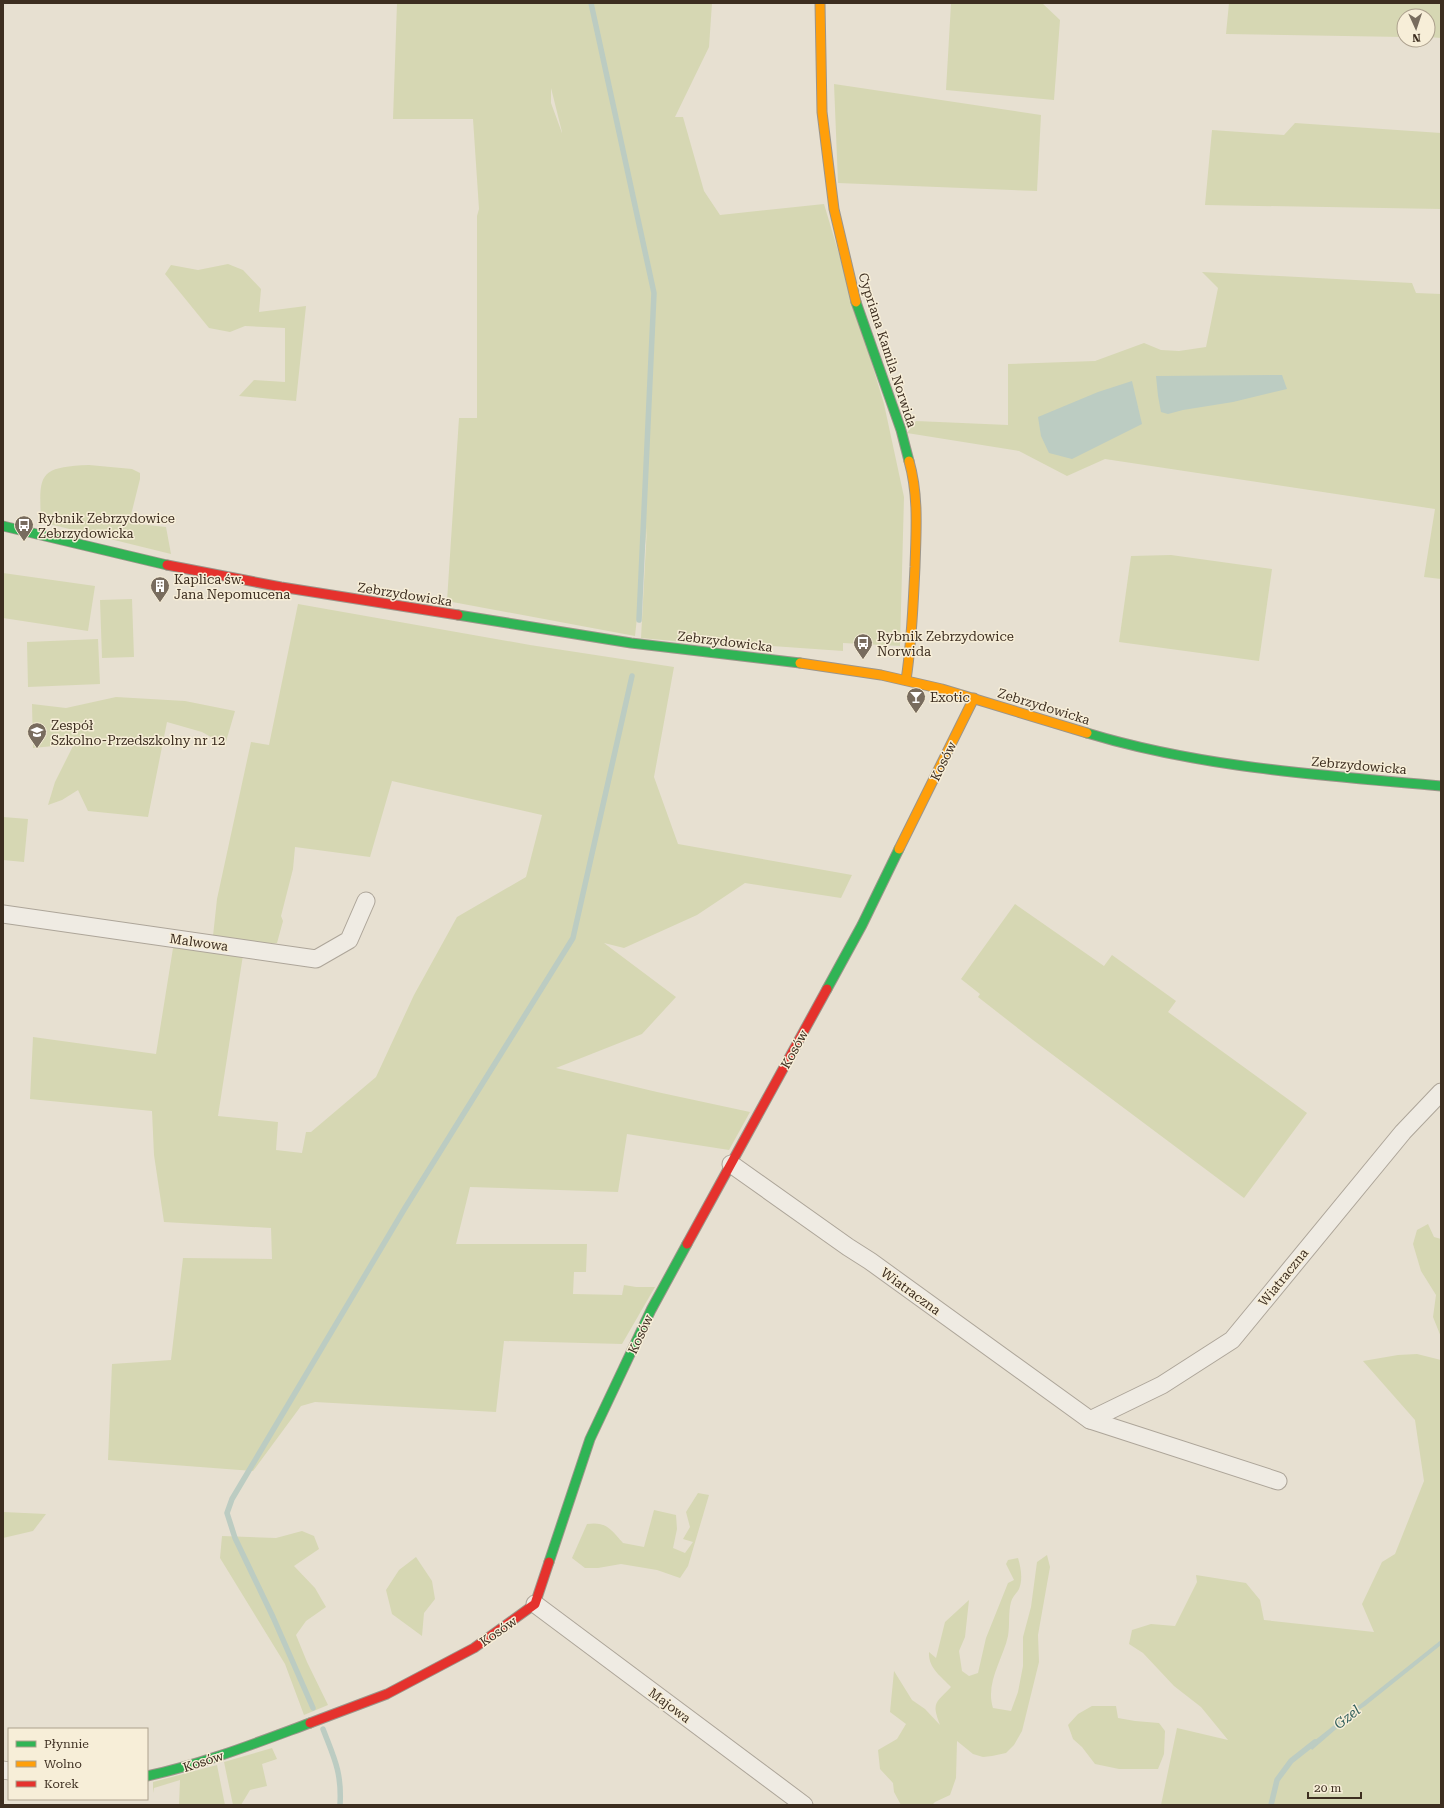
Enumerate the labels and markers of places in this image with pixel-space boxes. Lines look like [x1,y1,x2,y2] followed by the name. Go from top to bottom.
[38,511,175,541] place label: Rybnik Zebrzydowice Zebrzydowicka
[13,514,35,542] bus stop icon: Rybnik Zebrzydowice Zebrzydowicka
[174,572,290,602] place label: Kaplica św. Jana Nepomucena
[149,575,171,603] building icon: Kaplica św. Jana Nepomucena
[877,629,1014,659] place label: Rybnik Zebrzydowice Norwida
[852,632,874,660] bus stop icon: Rybnik Zebrzydowice Norwida
[905,686,927,714] bar icon: Exotic
[930,690,970,705] place label: Exotic
[51,718,225,748] place label: Zespół Szkolno-Przedszkolny nr 12
[26,721,48,749] school or university icon: Zespół Szkolno-Przedszkolny nr 12

